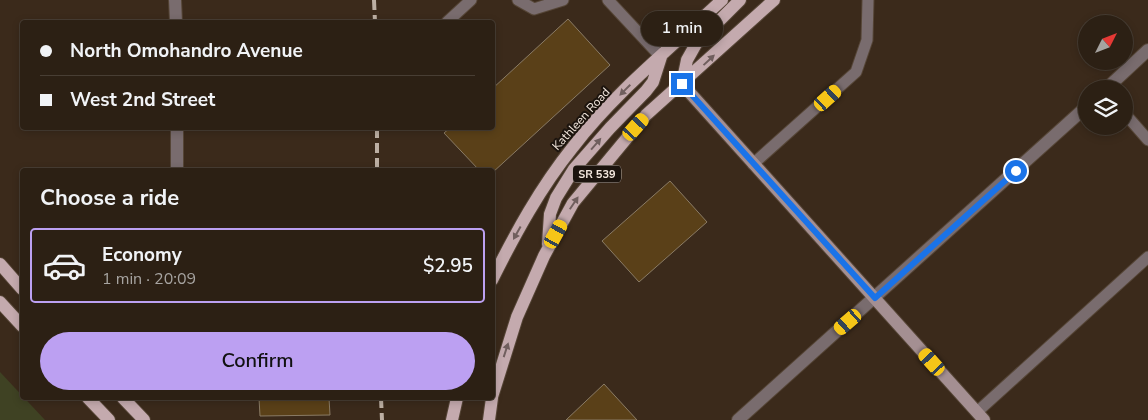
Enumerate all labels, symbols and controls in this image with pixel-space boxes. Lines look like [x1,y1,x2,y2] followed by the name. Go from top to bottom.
[641,12,723,46] callout: 1 min
[1078,15,1132,70] north arrow
[1078,15,1133,135] map controls
[662,17,702,39] text: 1 min
[70,38,303,64] text: North Omohandro Avenue
[702,54,714,66] one-way arrow
[671,73,693,95] route end
[1078,80,1133,135] button: layers
[811,82,844,114] car
[549,84,613,154] street label: Kathleen Road
[619,84,631,96] one-way arrow
[70,87,215,113] text: West 2nd Street
[620,111,651,143] car
[590,139,602,151] one-way arrow
[1005,160,1027,182] route start
[573,165,621,182] road number: SR 539
[40,183,179,213] text: Choose a ride
[569,196,579,210] one-way arrow
[542,217,569,251] car
[513,226,521,240] one-way arrow
[102,242,182,268] text: Economy
[42,243,87,288] icon: car
[423,253,473,279] text: $2.95
[102,268,196,290] text: 1 min · 20:09
[831,306,864,338] car
[40,332,475,390] button: Confirm
[503,343,511,358] one-way arrow
[916,346,947,378] car

